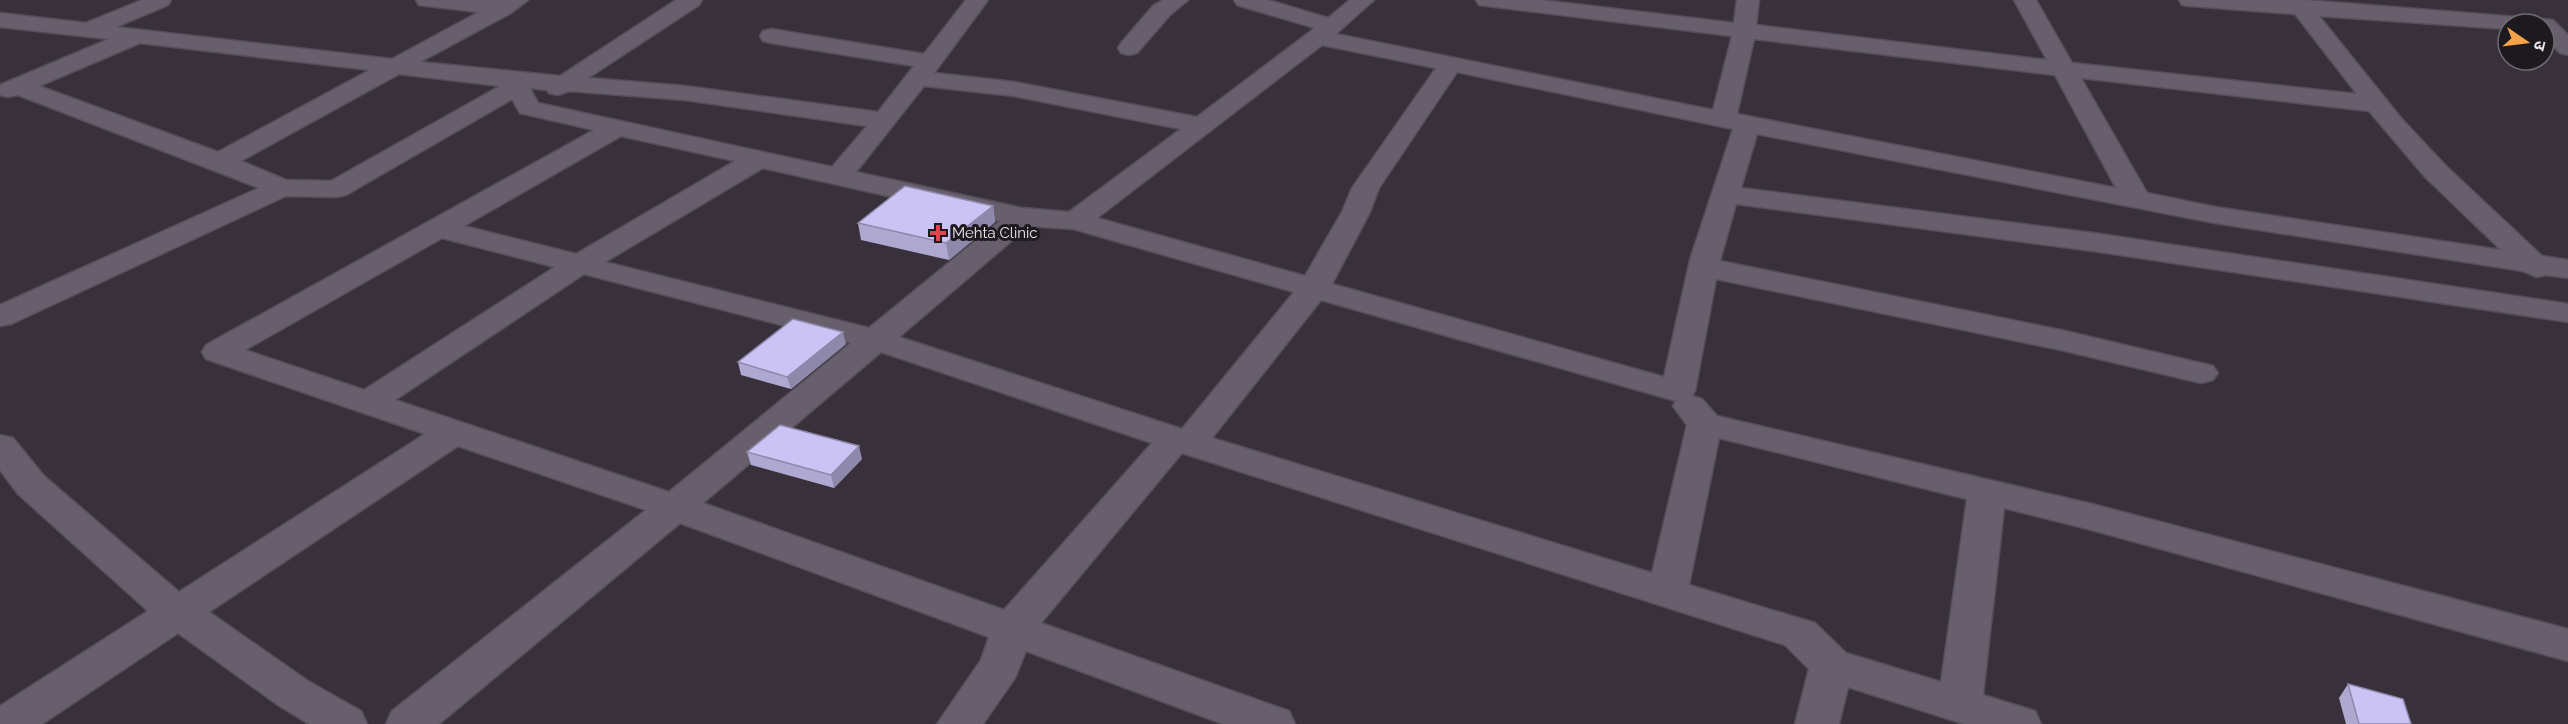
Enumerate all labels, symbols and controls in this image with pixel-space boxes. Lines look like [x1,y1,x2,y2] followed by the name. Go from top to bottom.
[2496,12,2556,72] north arrow
[2530,39,2550,53] text: उ
[929,224,947,242] marker: Mehta Clinic
[952,224,1037,242] place label: Mehta Clinic

